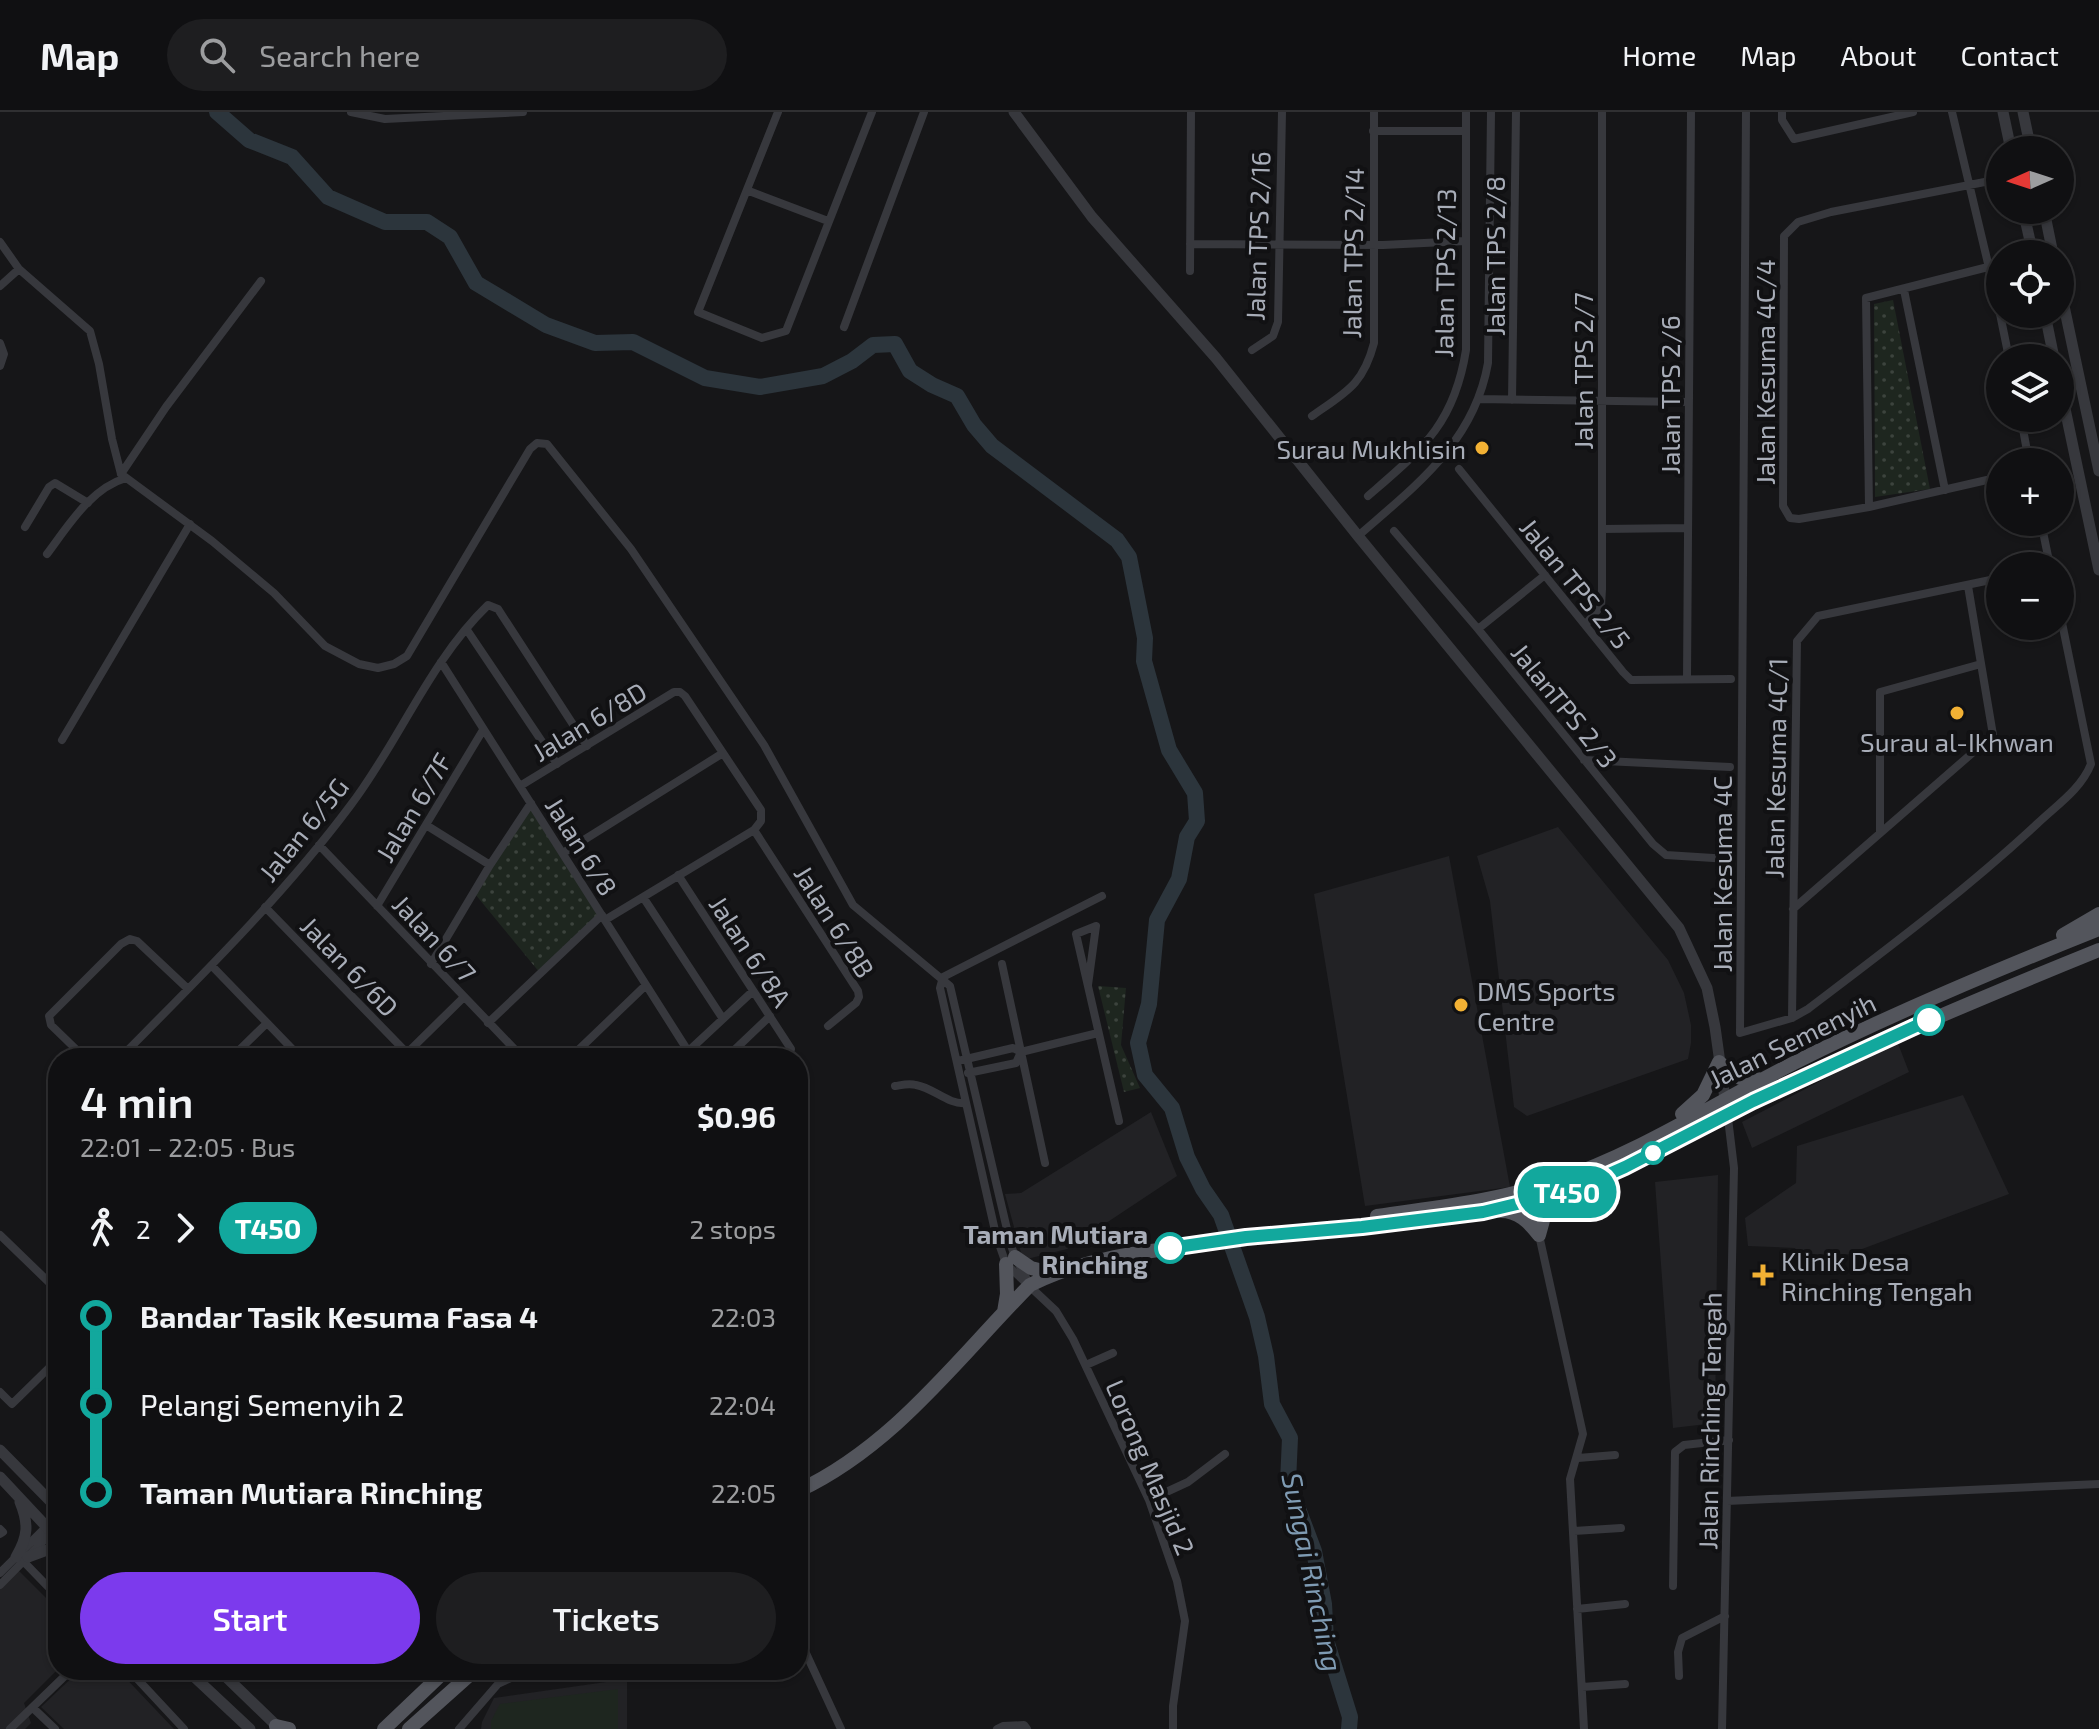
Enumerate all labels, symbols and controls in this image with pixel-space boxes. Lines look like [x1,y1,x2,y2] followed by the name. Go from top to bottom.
[167,19,727,91] search box
[40,32,119,78] text: Map
[195,33,239,77] icon: search
[259,37,420,73] text: Search here
[1622,38,1696,72] text: Home
[1740,38,1797,72] text: Map
[1841,38,1916,72] text: About
[1960,38,2059,72] text: Contact
[1986,136,2074,224] north arrow
[1986,136,2074,640] map controls
[1239,151,1275,321] street label: Jalan TPS 2/16
[1335,167,1369,339] street label: Jalan TPS 2/14
[1479,176,1510,336] street label: Jalan TPS 2/8
[1427,188,1461,358] street label: Jalan TPS 2/13
[1986,240,2074,328] button: locate
[1749,259,1780,485] street label: Jalan Kesuma 4C/4
[1567,292,1598,450] street label: Jalan TPS 2/7
[1654,315,1685,475] street label: Jalan TPS 2/6
[1986,344,2074,432] button: layers
[1276,433,1466,464] place label: Surau Mukhlisin
[1473,439,1491,457] marker: Surau Mukhlisin
[1986,448,2074,536] button: +
[1514,512,1638,654] street label: Jalan TPS 2/5
[1986,552,2074,640] button: −
[1506,637,1624,773] street label: JalanTPS 2/3
[1758,658,1792,878] street label: Jalan Kesuma 4C/1
[526,675,652,767] street label: Jalan 6/8D
[1948,704,1966,722] marker: Surau al-Ikhwan
[1860,726,2054,757] place label: Surau al-Ikhwan
[368,747,458,867] street label: Jalan 6/7F
[252,771,354,887] street label: Jalan 6/5G
[1706,776,1737,972] street label: Jalan Kesuma 4C
[540,791,624,901] street label: Jalan 6/8
[788,859,882,983] street label: Jalan 6/8B
[387,888,483,988] street label: Jalan 6/7
[704,890,798,1012] street label: Jalan 6/8A
[295,910,405,1022] street label: Jalan 6/6D
[1477,975,1615,1036] place label: DMS Sports Centre
[1704,986,1880,1094] street label: Jalan Semenyih
[1452,996,1470,1014] marker: DMS Sports Centre
[1914,1005,1944,1035] unlabelled marker
[80,1074,194,1127] text: 4 min
[697,1098,776,1134] text: $0.96
[80,1131,295,1162] text: 22:01 – 22:05 · Bus
[1642,1142,1664,1164] unlabelled marker
[1511,1166,1623,1218] line badge: T450
[1534,1175,1600,1209] text: T450
[80,1206,124,1250] icon: walk
[163,1206,207,1250] icon: forward
[235,1211,301,1245] text: T450
[136,1213,151,1244] text: 2
[689,1213,776,1244] text: 2 stops
[963,1218,1148,1279] place label: Taman Mutiara Rinching
[1155,1233,1185,1263] marker: Taman Mutiara Rinching
[1781,1245,1973,1306] place label: Klinik Desa Rinching Tengah
[1752,1264,1774,1286] marker: Klinik Desa Rinching Tengah
[1691,1292,1727,1550] street label: Jalan Rinching Tengah
[140,1298,538,1334] text: Bandar Tasik Kesuma Fasa 4
[711,1301,776,1332] text: 22:03
[1100,1375,1202,1559] street label: Lorong Masjid 2
[140,1386,404,1422] text: Pelangi Semenyih 2
[709,1389,776,1420] text: 22:04
[1275,1470,1351,1674] water label: Sungai Rinching
[140,1474,483,1510] text: Taman Mutiara Rinching
[711,1477,776,1508] text: 22:05
[80,1572,420,1664] button: Start
[436,1572,776,1664] button: Tickets

